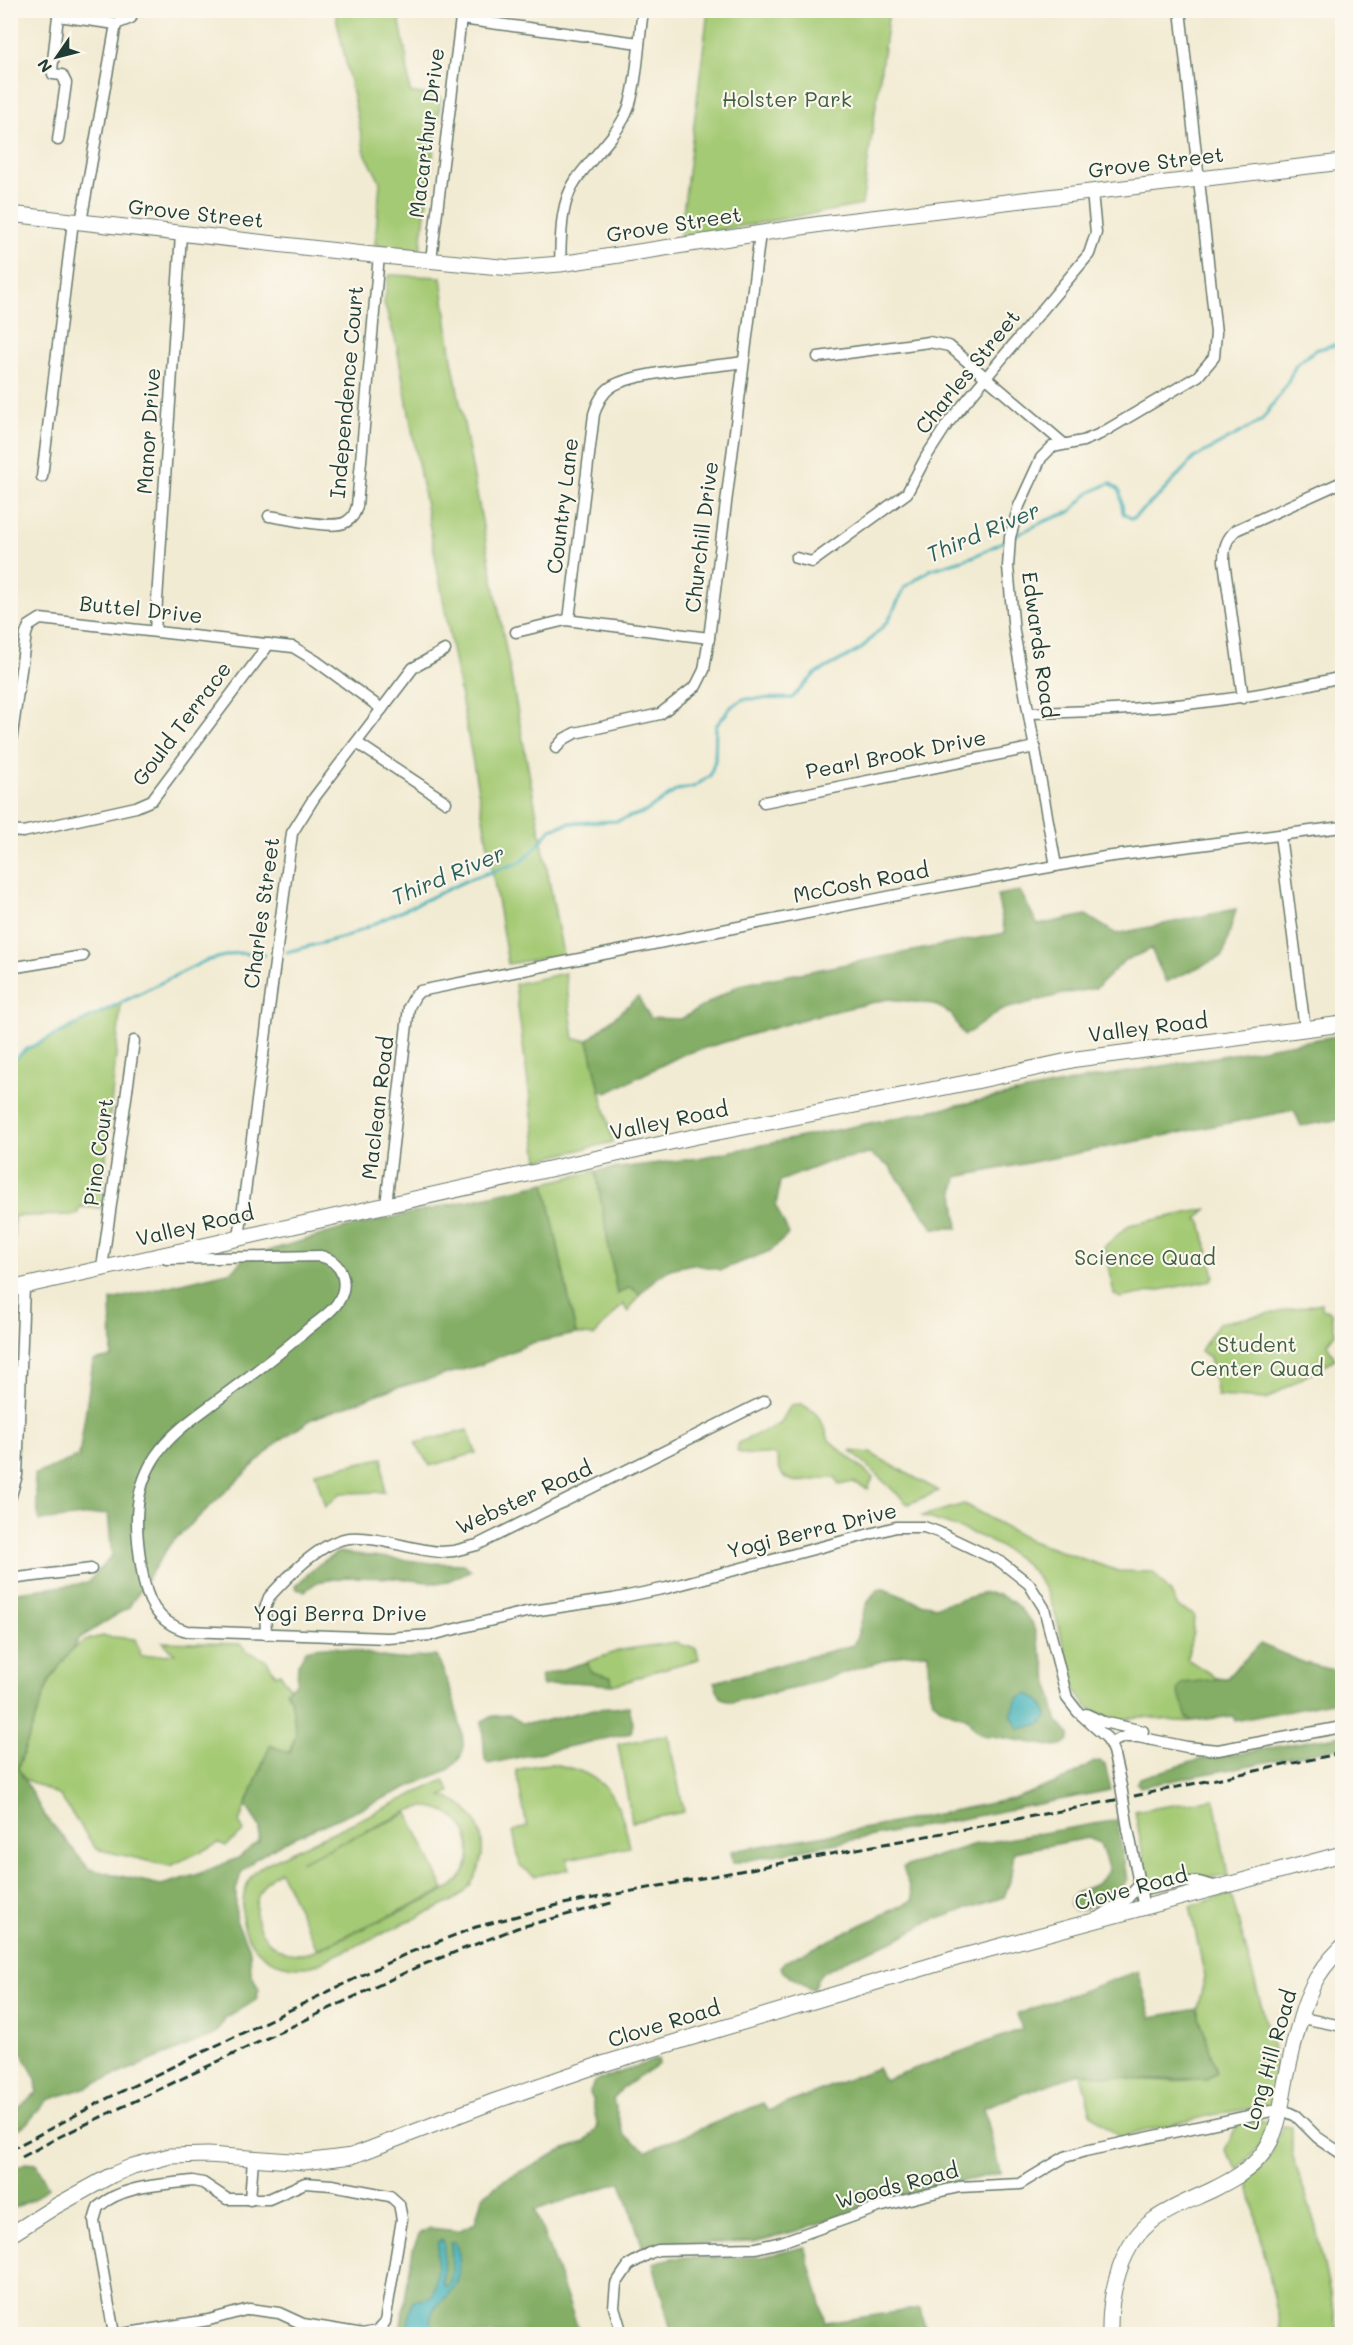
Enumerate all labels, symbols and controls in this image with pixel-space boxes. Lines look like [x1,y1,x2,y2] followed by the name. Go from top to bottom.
[27,27,87,87] north arrow
[402,46,449,219] street label: Macarthur Drive
[32,55,56,77] text: N
[722,85,852,112] park label: Holster Park
[1087,140,1225,183] street label: Grove Street
[127,192,265,233] street label: Grove Street
[604,200,743,248] street label: Grove Street
[323,284,368,499] street label: Independence Court
[908,303,1025,439] street label: Charles Street
[130,367,165,495] street label: Manor Drive
[540,436,583,575] street label: Country Lane
[678,460,723,614] street label: Churchill Drive
[922,495,1044,568] water label: Third River
[1017,570,1064,720] street label: Edwards Road
[78,589,204,628] street label: Buttel Drive
[125,655,236,791] street label: Gould Terrace
[803,723,988,784] street label: Pearl Brook Drive
[237,835,284,990] street label: Charles Street
[387,838,509,911] water label: Third River
[791,855,931,908] street label: McCosh Road
[1087,1006,1209,1047] street label: Valley Road
[354,1035,399,1181] street label: Maclean Road
[607,1094,730,1145] street label: Valley Road
[77,1096,118,1208] street label: Pino Court
[133,1198,256,1251] street label: Valley Road
[1074,1243,1216,1270] park label: Science Quad
[1190,1330,1324,1381] park label: Student Center Quad
[451,1453,596,1540] street label: Webster Road
[724,1495,899,1564] street label: Yogi Berra Drive
[253,1599,427,1626] street label: Yogi Berra Drive
[1071,1860,1190,1916] street label: Clove Road
[1236,1986,1302,2133] street label: Long Hill Road
[604,1993,723,2052] street label: Clove Road
[832,2155,961,2214] street label: Woods Road

